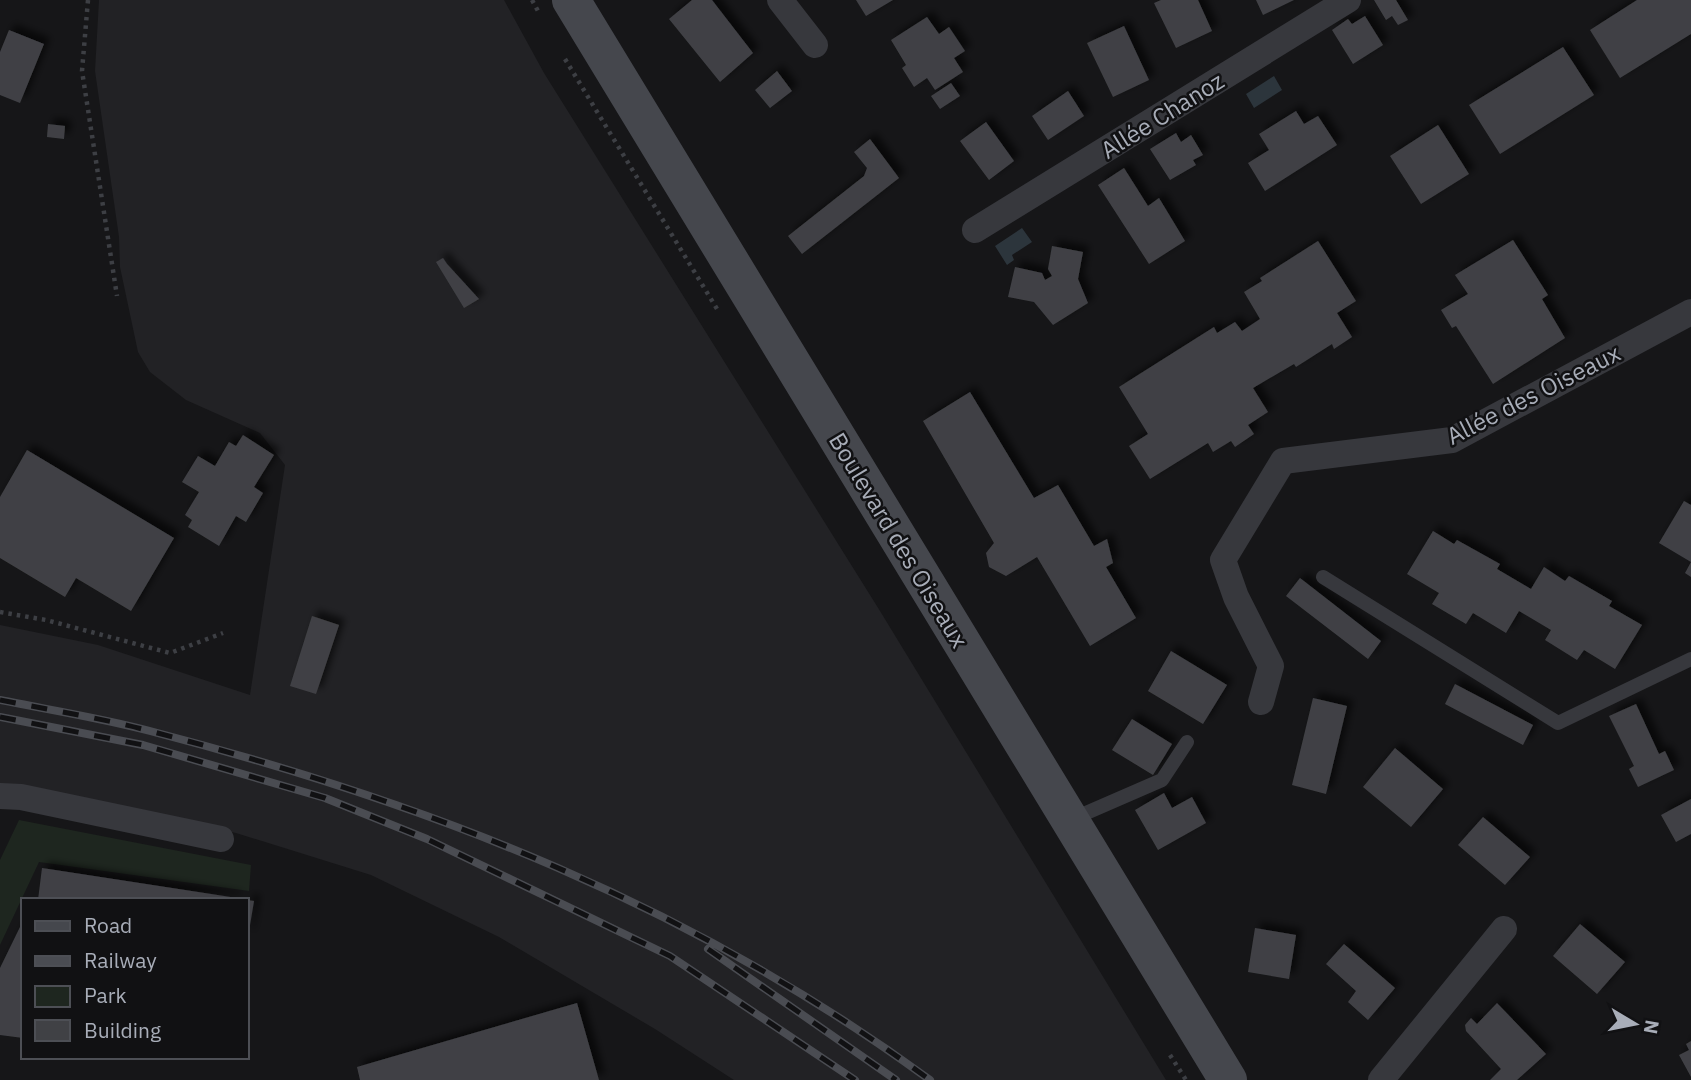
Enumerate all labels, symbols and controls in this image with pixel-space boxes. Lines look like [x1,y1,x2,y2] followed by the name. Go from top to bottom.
[1094,64,1230,166] street label: Allée Chanoz
[1441,336,1625,452] street label: Allée des Oiseaux
[822,426,976,654] street label: Boulevard des Oiseaux
[21,898,248,1059] legend
[84,911,132,939] text: Road
[84,946,157,974] text: Railway
[84,981,127,1009] text: Park
[1600,989,1670,1059] north arrow
[84,1016,161,1044] text: Building
[1639,1018,1665,1036] text: N

